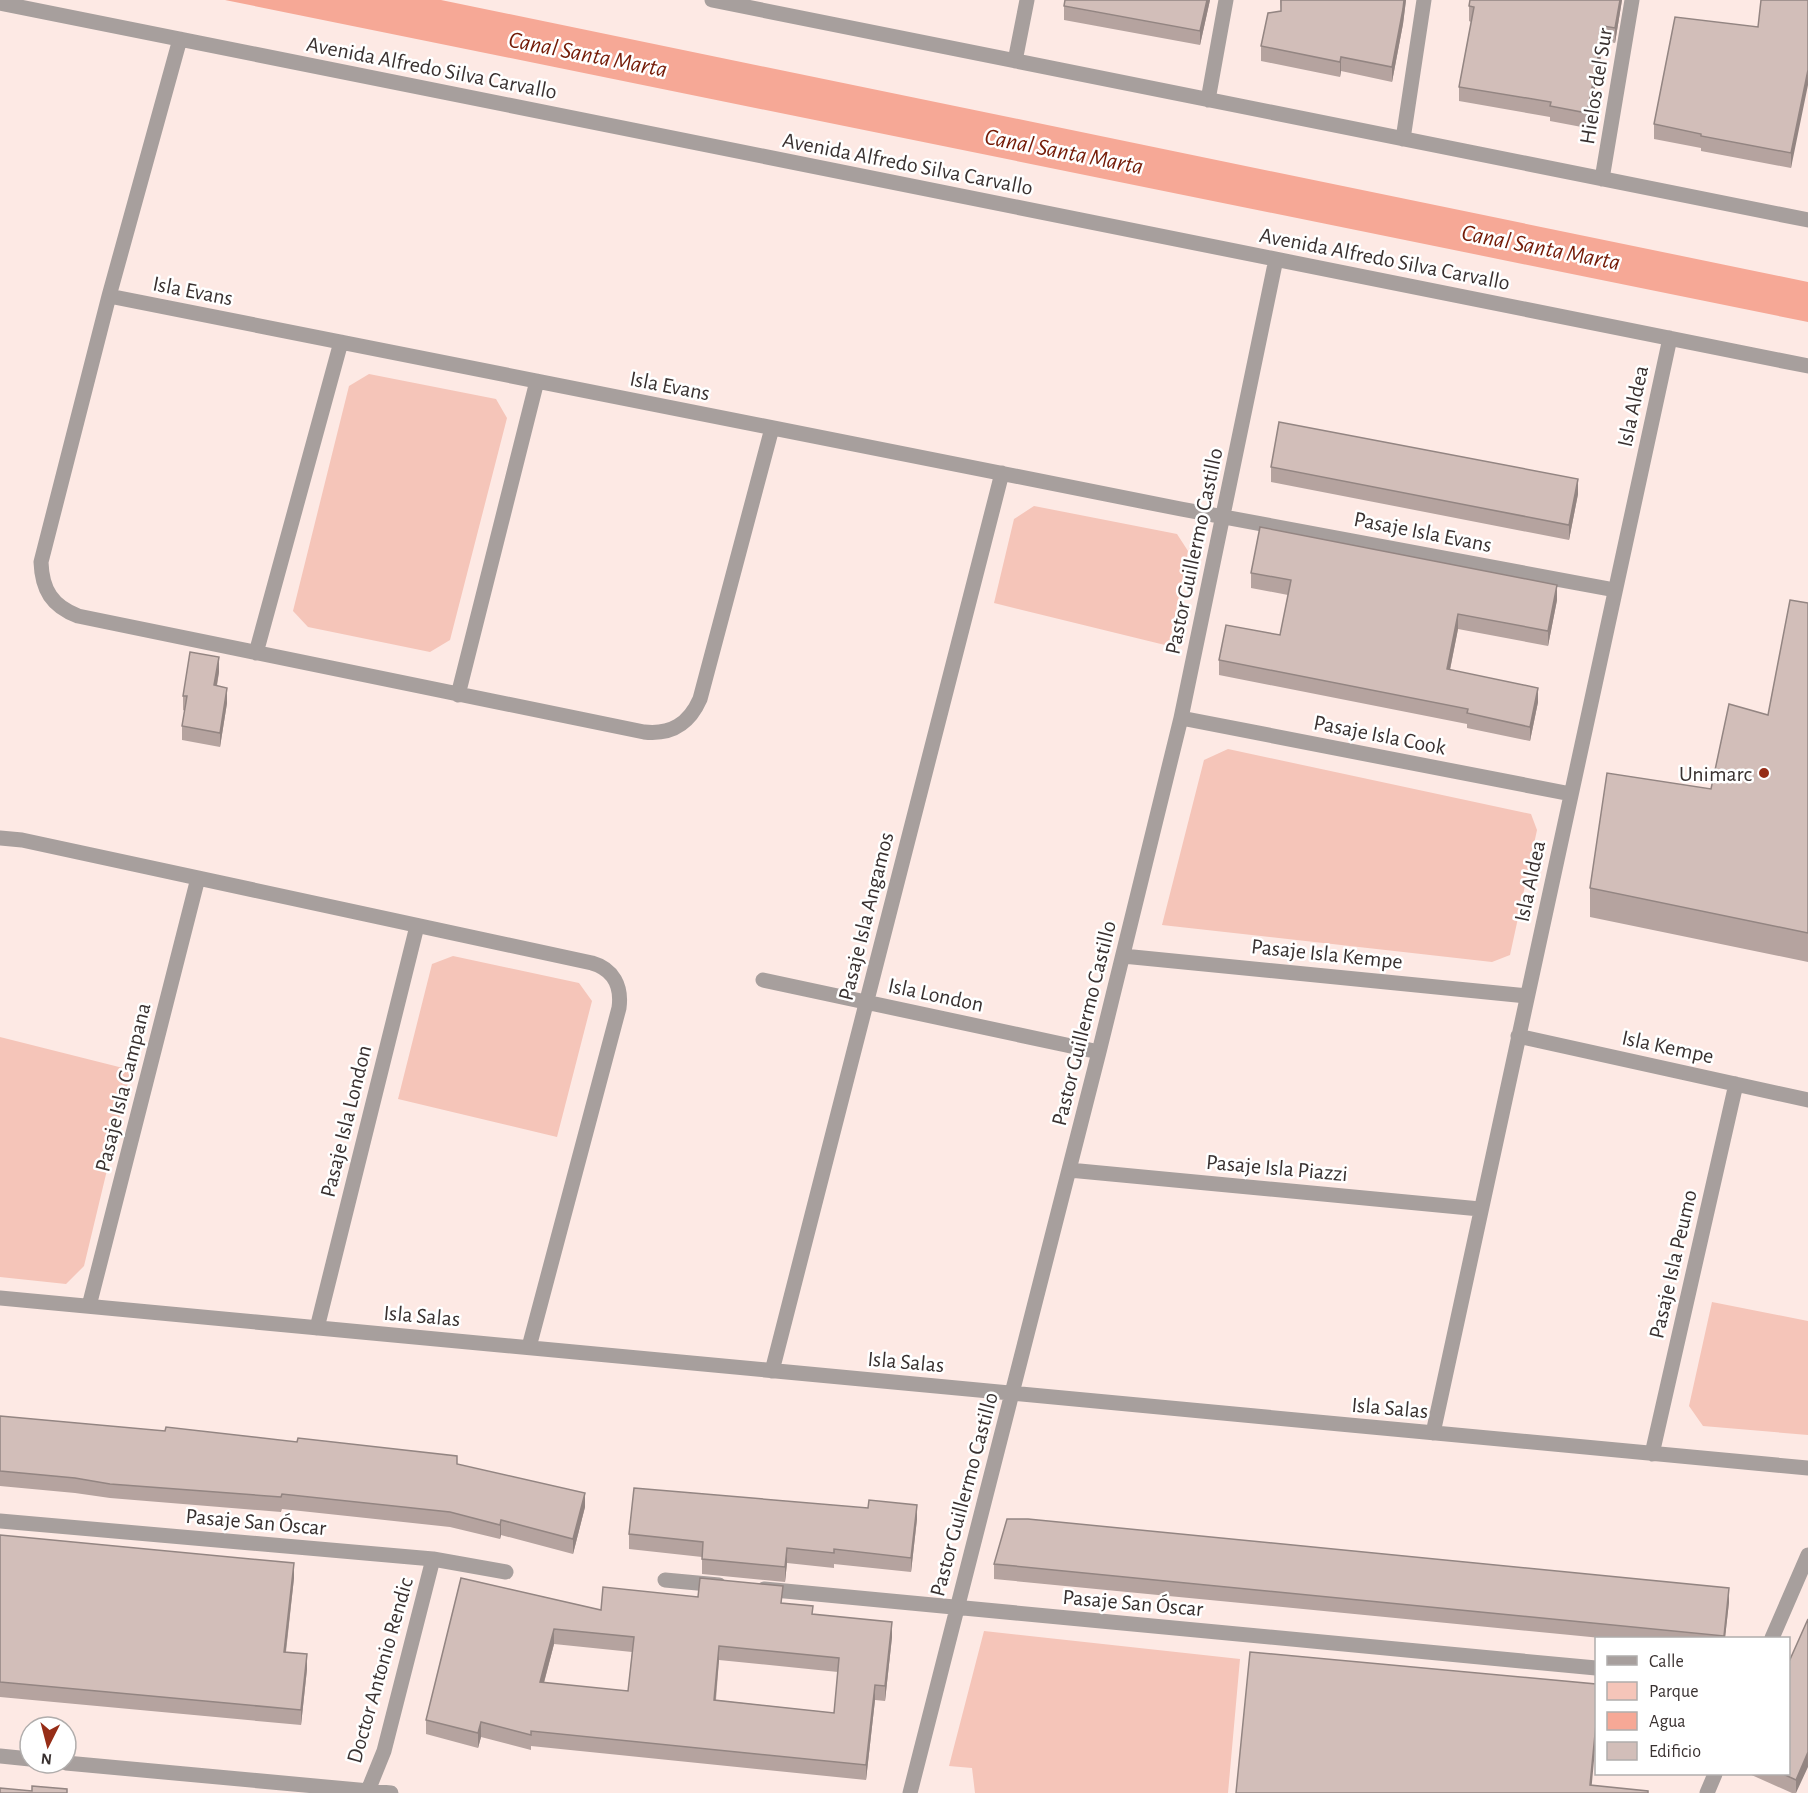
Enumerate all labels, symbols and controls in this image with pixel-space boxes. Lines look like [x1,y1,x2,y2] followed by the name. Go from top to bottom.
[1576,26,1616,146] street label: Hielos del Sur
[506,28,669,82] water label: Canal Santa Marta
[305,33,559,103] street label: Avenida Alfredo Silva Carvallo
[982,125,1145,179] water label: Canal Santa Marta
[781,129,1035,199] street label: Avenida Alfredo Silva Carvallo
[1459,221,1622,275] water label: Canal Santa Marta
[1258,224,1512,294] street label: Avenida Alfredo Silva Carvallo
[151,272,235,310] street label: Isla Evans
[1614,363,1652,449] street label: Isla Aldea
[628,367,712,405] street label: Isla Evans
[1161,446,1227,656] street label: Pastor Guillermo Castillo
[1352,508,1494,556] street label: Pasaje Isla Evans
[1312,711,1448,759] street label: Pasaje Isla Cook
[1679,763,1753,785] place label: Unimarc
[1757,766,1771,780] marker: Unimarc
[834,830,898,1003] street label: Pasaje Isla Angamos
[1511,838,1549,924] street label: Isla Aldea
[1048,918,1120,1128] street label: Pastor Guillermo Castillo
[1250,935,1404,973] street label: Pasaje Isla Kempe
[886,974,985,1016] street label: Isla London
[91,1000,155,1174] street label: Pasaje Isla Campana
[1620,1027,1716,1067] street label: Isla Kempe
[316,1043,375,1200] street label: Pasaje Isla London
[1205,1151,1349,1185] street label: Pasaje Isla Piazzi
[1645,1188,1701,1341] street label: Pasaje Isla Peumo
[383,1302,461,1330] street label: Isla Salas
[867,1348,945,1376] street label: Isla Salas
[926,1390,1002,1599] street label: Pastor Guillermo Castillo
[1351,1394,1429,1422] street label: Isla Salas
[185,1504,327,1539] street label: Pasaje San Óscar
[343,1575,417,1766] street label: Doctor Antonio Rendic
[1062,1585,1204,1620] street label: Pasaje San Óscar
[1595,1637,1790,1775] legend
[1649,1653,1684,1671] text: Calle
[1649,1683,1698,1701] text: Parque
[1649,1713,1686,1731] text: Agua
[18,1715,78,1775] north arrow
[1649,1743,1701,1761] text: Edificio
[40,1750,53,1767] text: N

